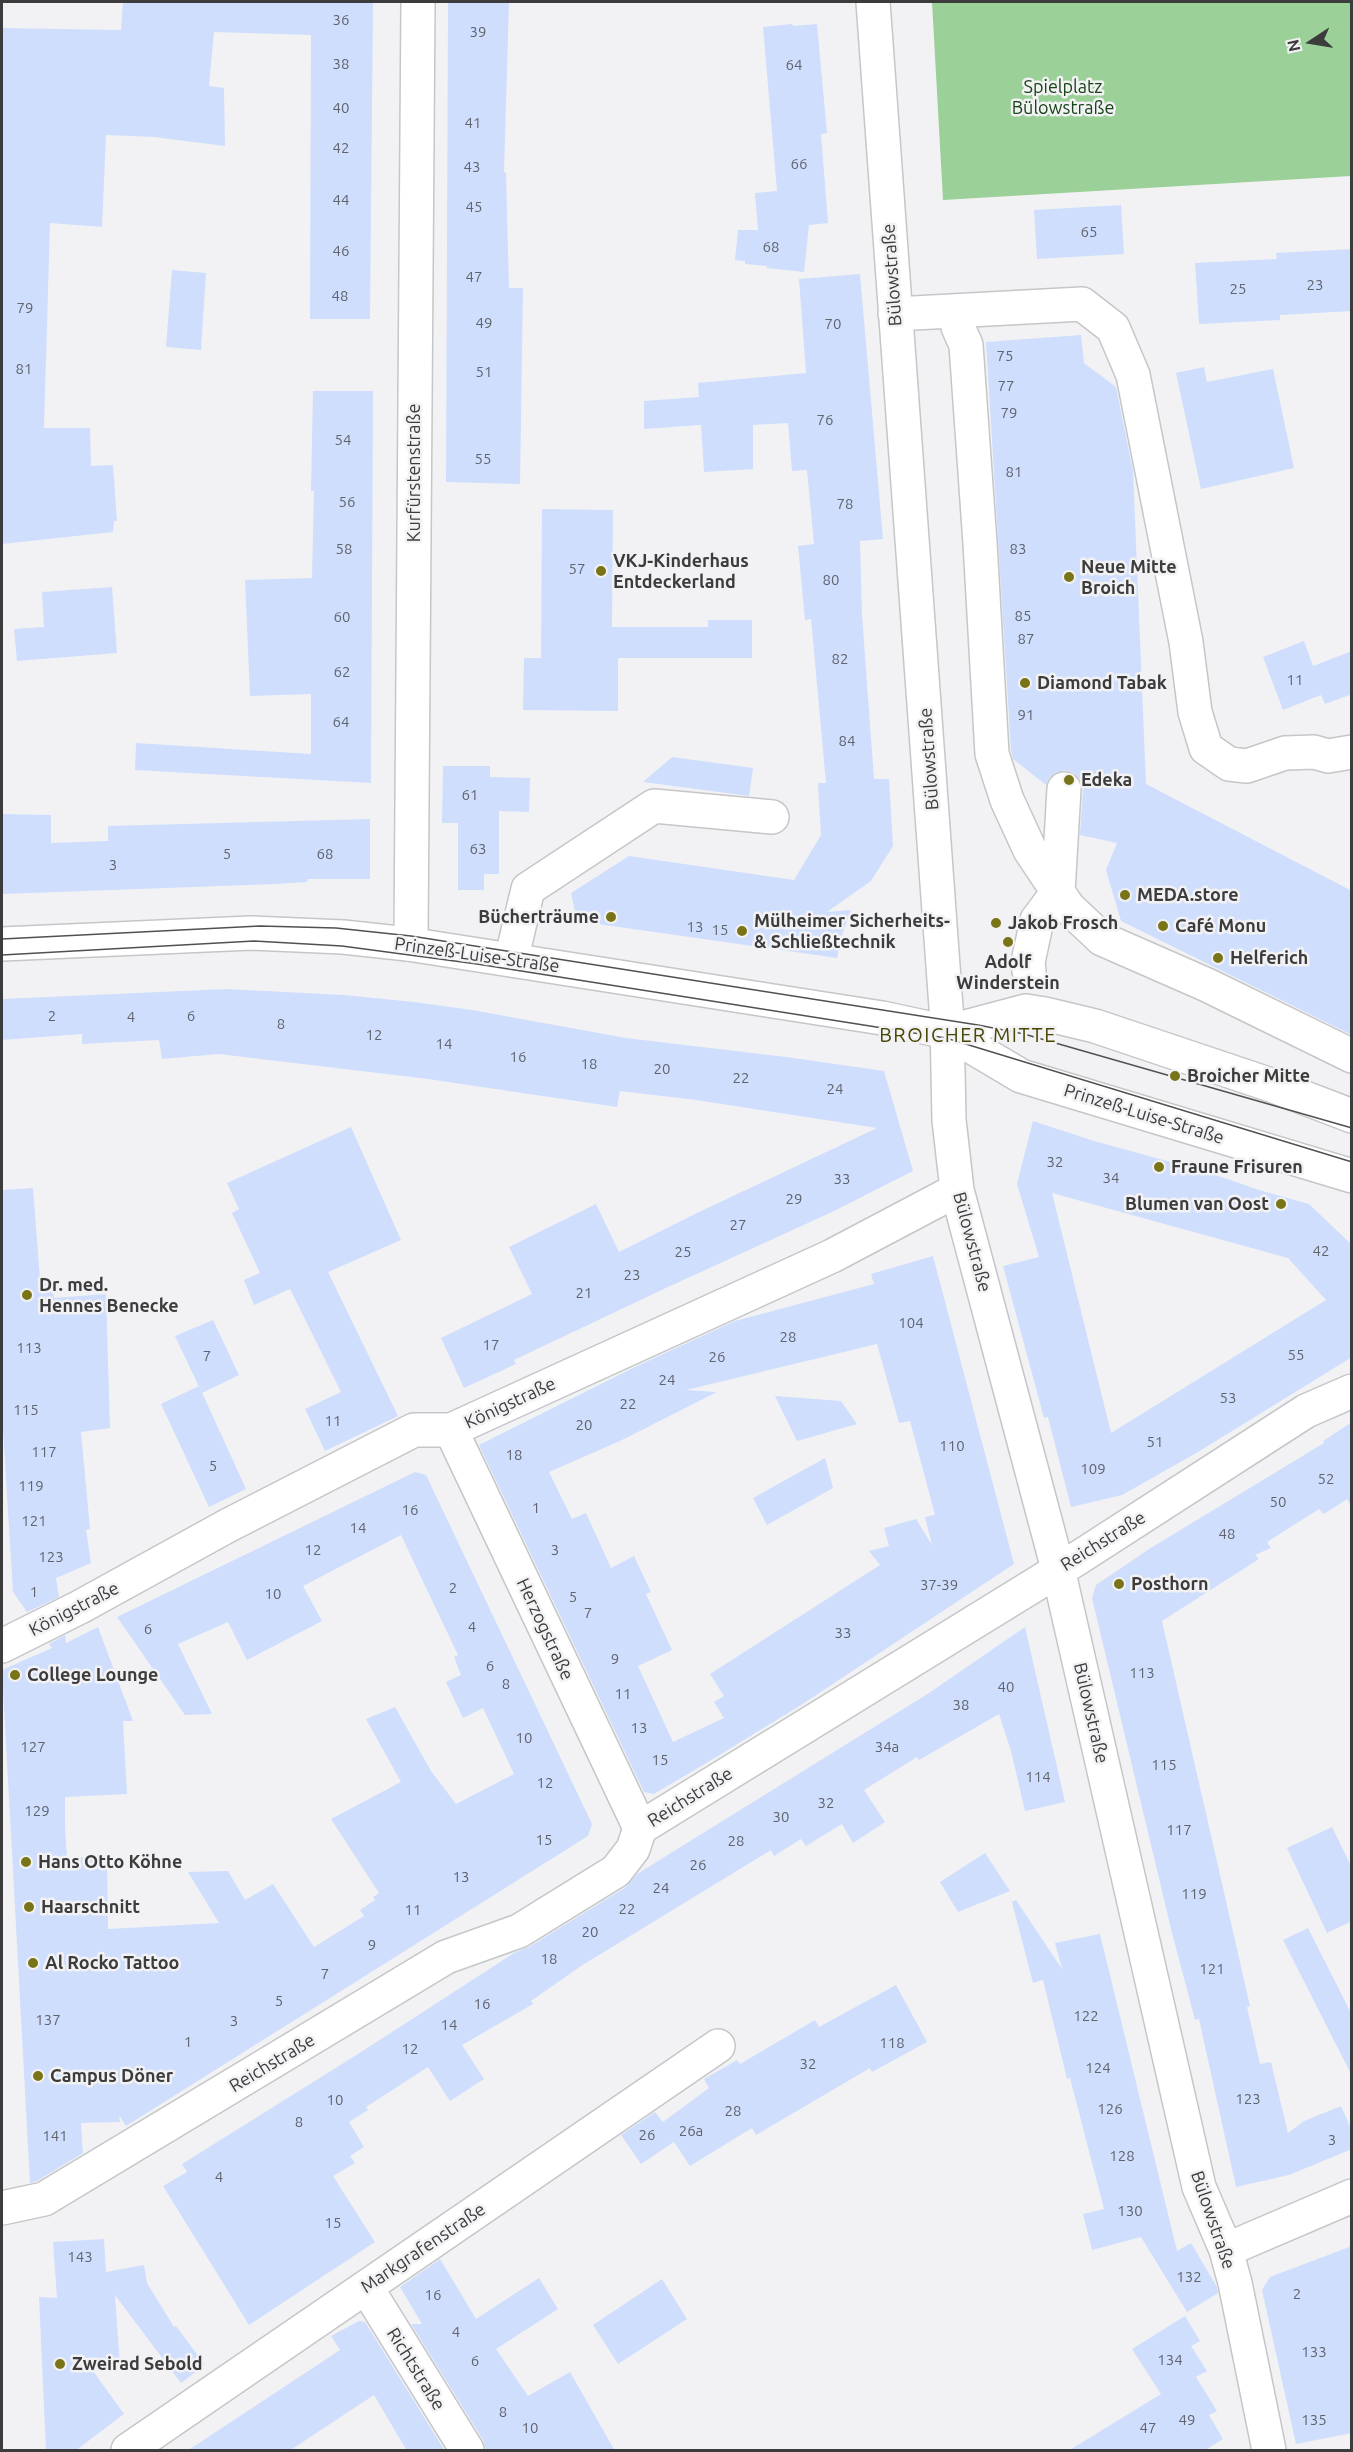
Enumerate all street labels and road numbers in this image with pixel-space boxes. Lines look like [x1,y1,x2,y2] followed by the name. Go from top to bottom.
[878,223,906,327] street label: Bülowstraße
[403,404,425,542] street label: Kurfürstenstraße
[915,707,943,811] street label: Bülowstraße
[393,933,561,977] street label: Prinzeß-Luise-Straße
[1061,1079,1227,1149] street label: Prinzeß-Luise-Straße
[948,1190,996,1294] street label: Bülowstraße
[461,1373,559,1433] street label: Königstraße
[1057,1506,1149,1576] street label: Reichstraße
[512,1575,578,1683] street label: Herzogstraße
[25,1577,123,1641] street label: Königstraße
[1069,1661,1113,1765] street label: Bülowstraße
[644,1762,736,1832] street label: Reichstraße
[225,2029,319,2097] street label: Reichstraße
[1186,2168,1240,2272] street label: Bülowstraße
[357,2198,489,2298] street label: Markgrafenstraße
[382,2324,450,2414] street label: Richtstraße

